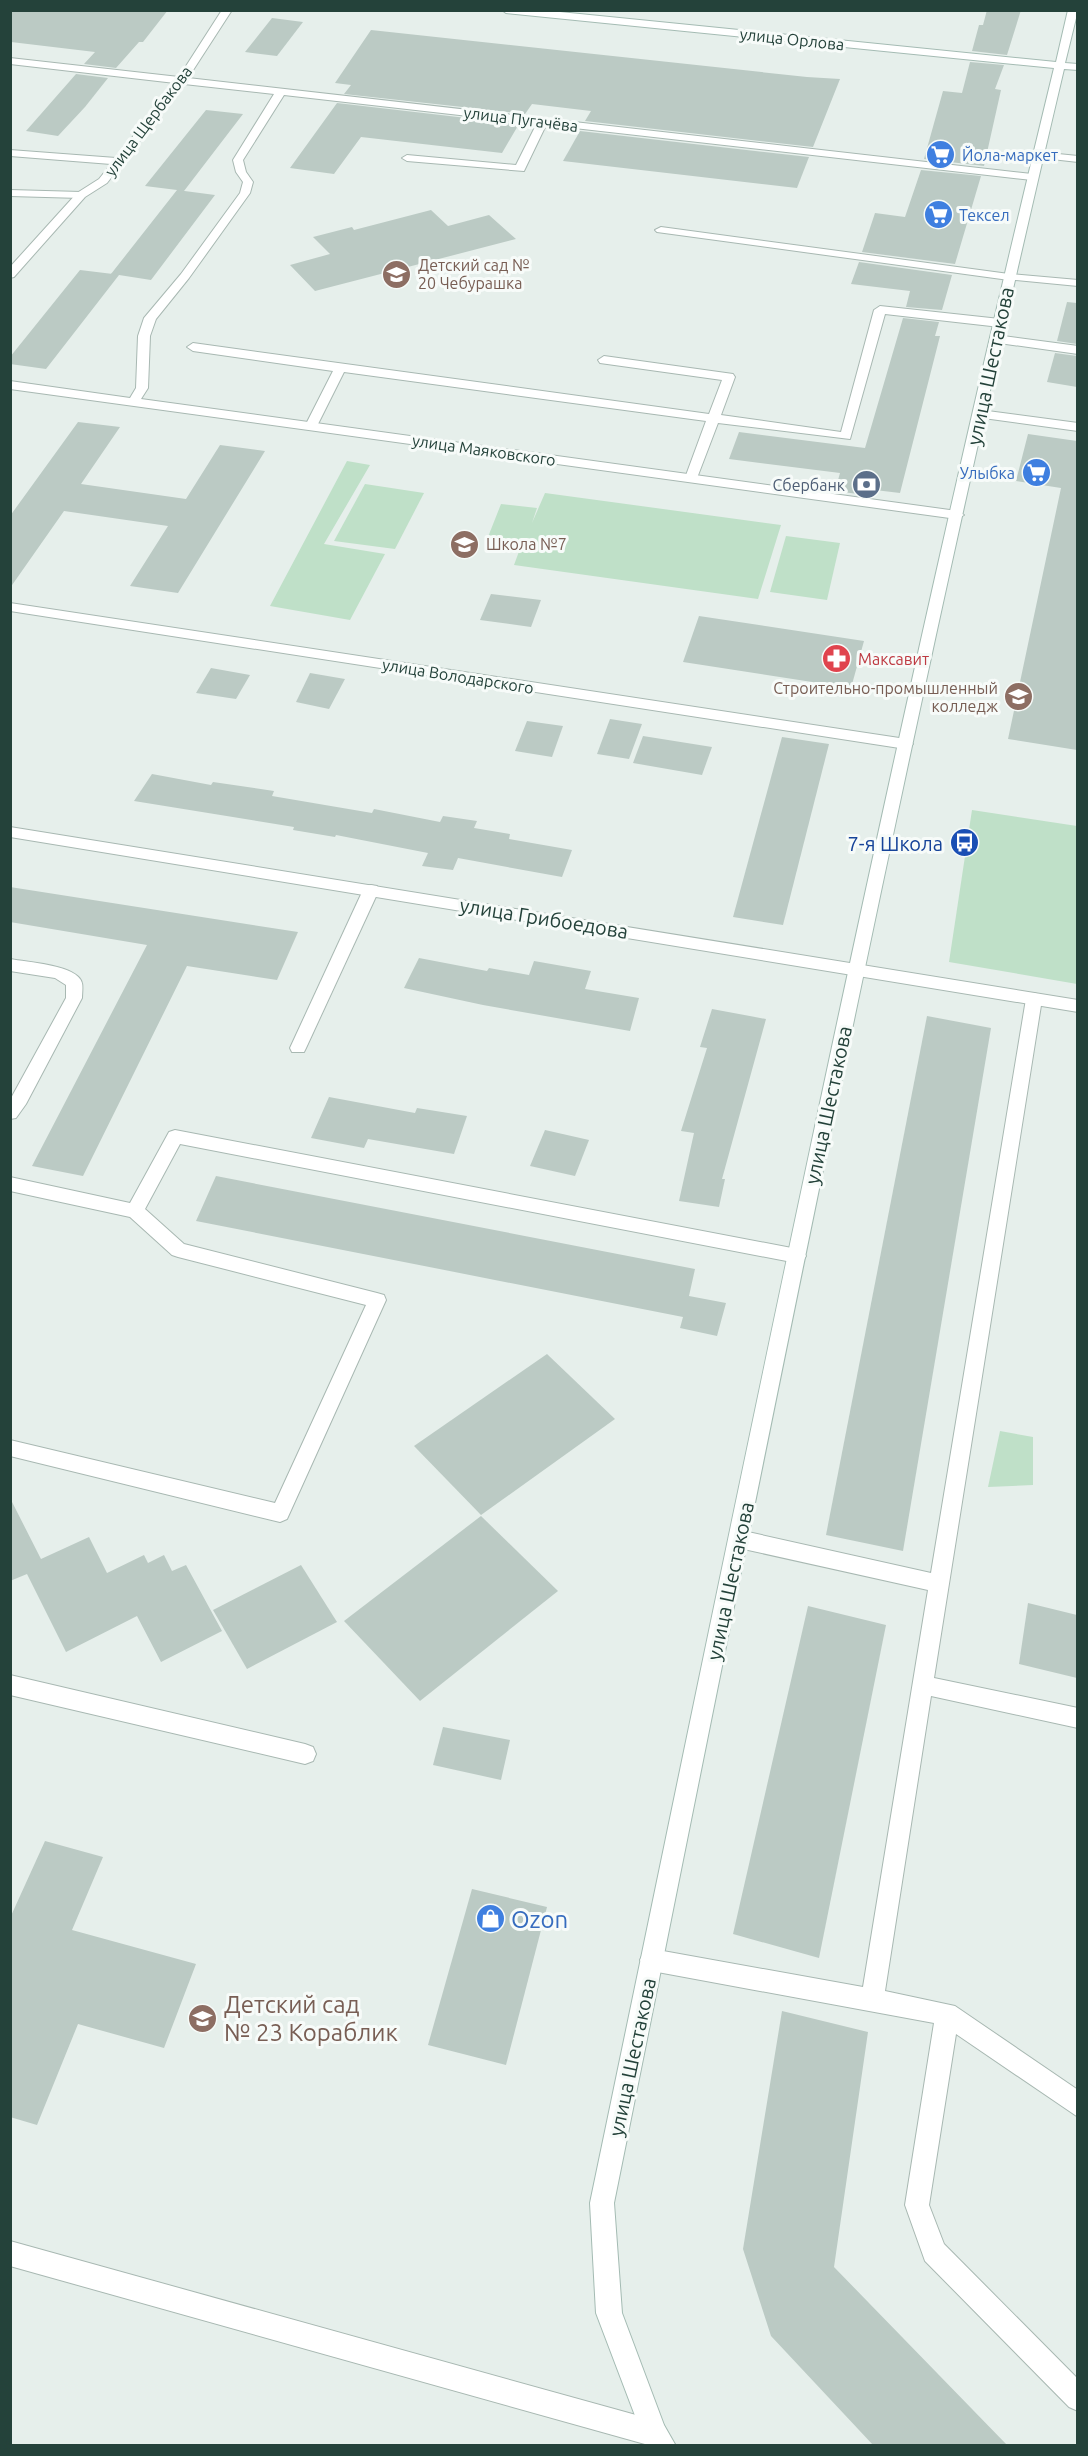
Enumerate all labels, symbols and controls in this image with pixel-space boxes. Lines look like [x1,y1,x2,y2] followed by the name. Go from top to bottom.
[739,25,845,53] street label: улица Орлова
[101,62,195,180] street label: улица Щербакова
[463,103,579,135] street label: улица Пугачёва
[925,139,957,171] supermarket icon: Йола-маркет
[962,145,1058,164] place label: Йола-маркет
[922,199,954,231] supermarket icon: Тексел
[959,206,1010,224] place label: Тексел
[418,256,530,292] place label: Детский сад № 20 Чебурашка
[381,258,413,290] school or university icon: Детский сад № 20 Чебурашка
[962,285,1018,447] street label: улица Шестакова
[411,431,557,469] street label: улица Маяковского
[1020,457,1052,489] supermarket icon: Улыбка
[960,464,1015,482] place label: Улыбка
[850,469,882,501] bank icon: Сбербанк
[772,476,845,494] place label: Сбербанк
[449,528,481,560] school or university icon: Школа №7
[486,535,567,553] place label: Школа №7
[821,643,853,675] pharmacy icon: Максавит
[858,650,929,668] place label: Максавит
[381,655,535,697] street label: улица Володарского
[773,679,998,715] place label: Строительно-промышленный колледж
[1003,681,1035,713] school or university icon: Строительно-промышленный колледж
[948,827,980,859] bus stop icon: 7-я Школа
[848,832,943,855] place label: 7-я Школа
[458,893,630,943] street label: улица Грибоедова
[800,1024,856,1186] street label: улица Шестакова
[702,1500,758,1662] street label: улица Шестакова
[474,1903,506,1935] shop icon: Ozon
[511,1906,568,1933] place label: Ozon
[604,1976,660,2138] street label: улица Шестакова
[224,1991,398,2046] place label: Детский сад № 23 Кораблик
[187,2002,219,2034] school or university icon: Детский сад № 23 Кораблик

